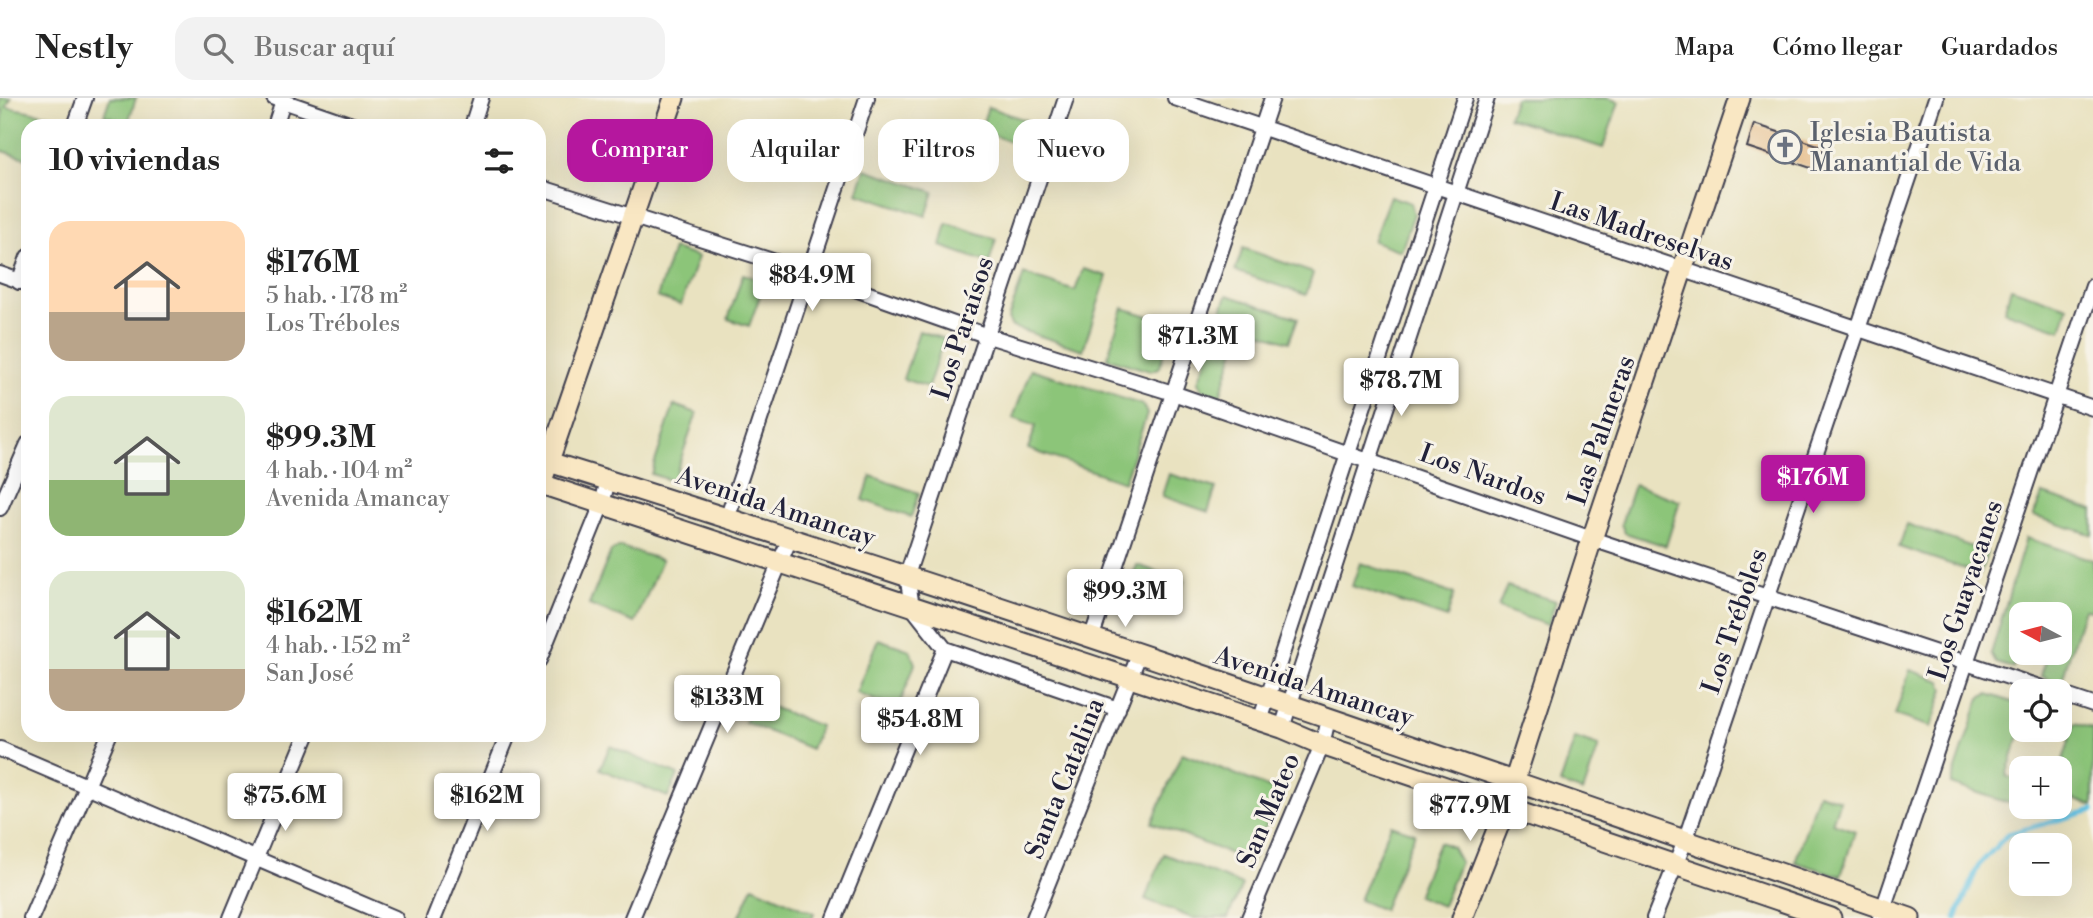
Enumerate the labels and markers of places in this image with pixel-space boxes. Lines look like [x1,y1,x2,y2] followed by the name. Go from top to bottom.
[1810,117,2022,179] place label: Iglesia Bautista Manantial de Vida
[1766,128,1804,166] church icon: Iglesia Bautista Manantial de Vida
[755,254,869,313] pin: $84.9M
[1141,314,1255,374] pin: $71.3M
[1344,358,1458,418] pin: $78.7M
[1764,456,1862,515] pin: $176M
[1068,570,1182,629] pin: $99.3M
[678,676,776,735] pin: $133M
[863,698,977,757] pin: $54.8M
[228,774,342,833] pin: $75.6M
[438,774,536,833] pin: $162M
[1413,784,1527,843] pin: $77.9M

